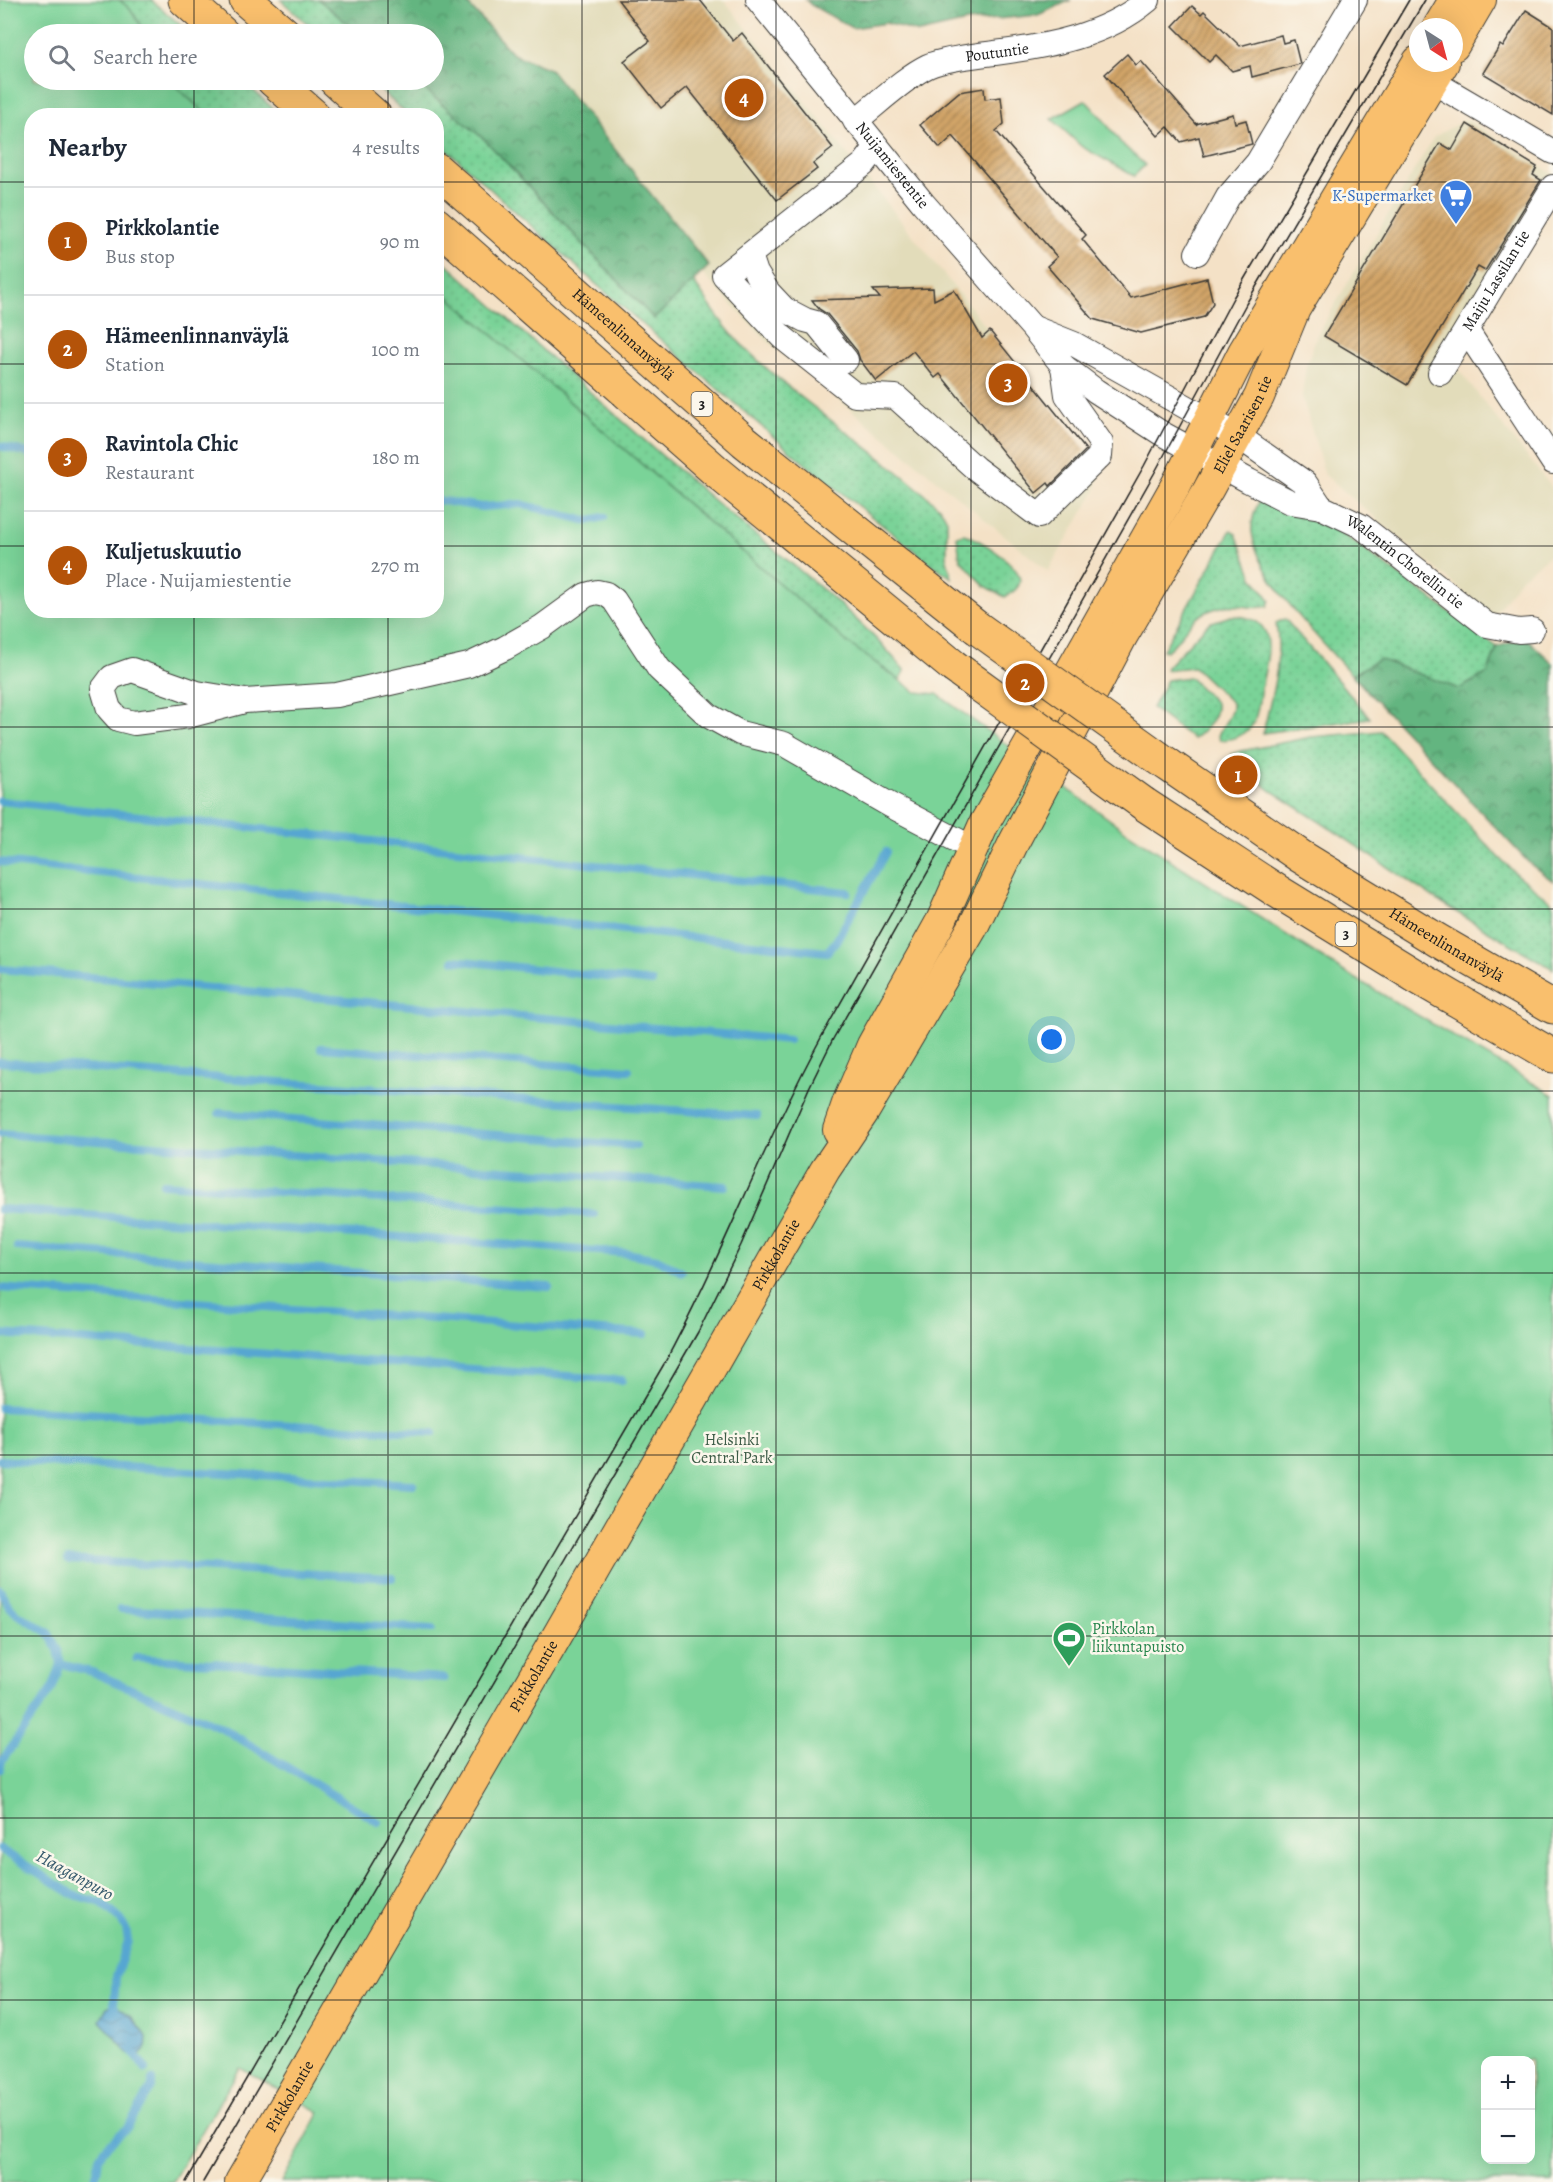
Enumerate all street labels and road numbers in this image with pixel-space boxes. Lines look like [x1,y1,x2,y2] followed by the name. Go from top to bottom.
[964,37,1031,68] street label: Poutuntie
[850,117,934,213] street label: Nuijamiestentie
[1457,226,1535,335] street label: Maiju Lassilan tie
[567,283,680,386] street label: Hämeenlinnanväylä
[1208,372,1278,478] street label: Eliel Saarisen tie
[692,392,712,416] road number: 3
[1342,509,1469,614] street label: Walentin Chorellin tie
[1385,902,1508,988] street label: Hämeenlinnanväylä
[1336,922,1356,946] road number: 3
[747,1215,806,1295] street label: Pirkkolantie
[504,1636,563,1716] street label: Pirkkolantie
[260,2056,319,2137] street label: Pirkkolantie

